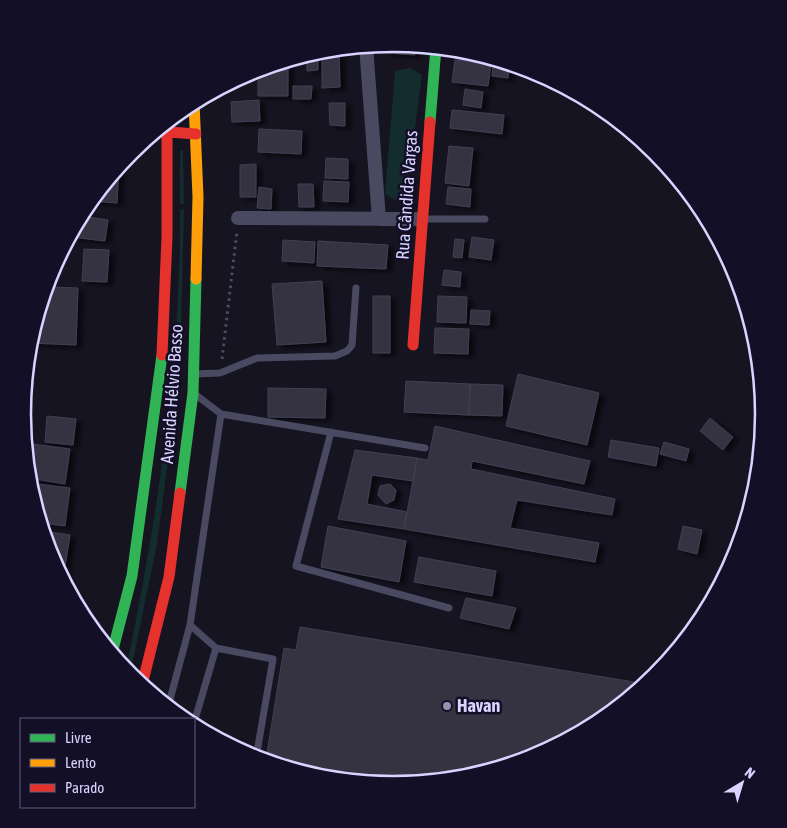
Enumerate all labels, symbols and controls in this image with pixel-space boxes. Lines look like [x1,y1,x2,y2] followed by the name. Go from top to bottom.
[392,130,421,260] street label: Rua Cândida Vargas
[156,323,187,465] street label: Avenida Hélvio Basso
[457,695,500,716] place label: Havan
[441,700,453,712] marker: Havan
[20,718,195,808] legend
[65,729,92,746] text: Livre
[65,754,96,771] text: Lento
[717,758,767,808] north arrow
[742,764,758,782] text: N
[65,779,104,796] text: Parado

